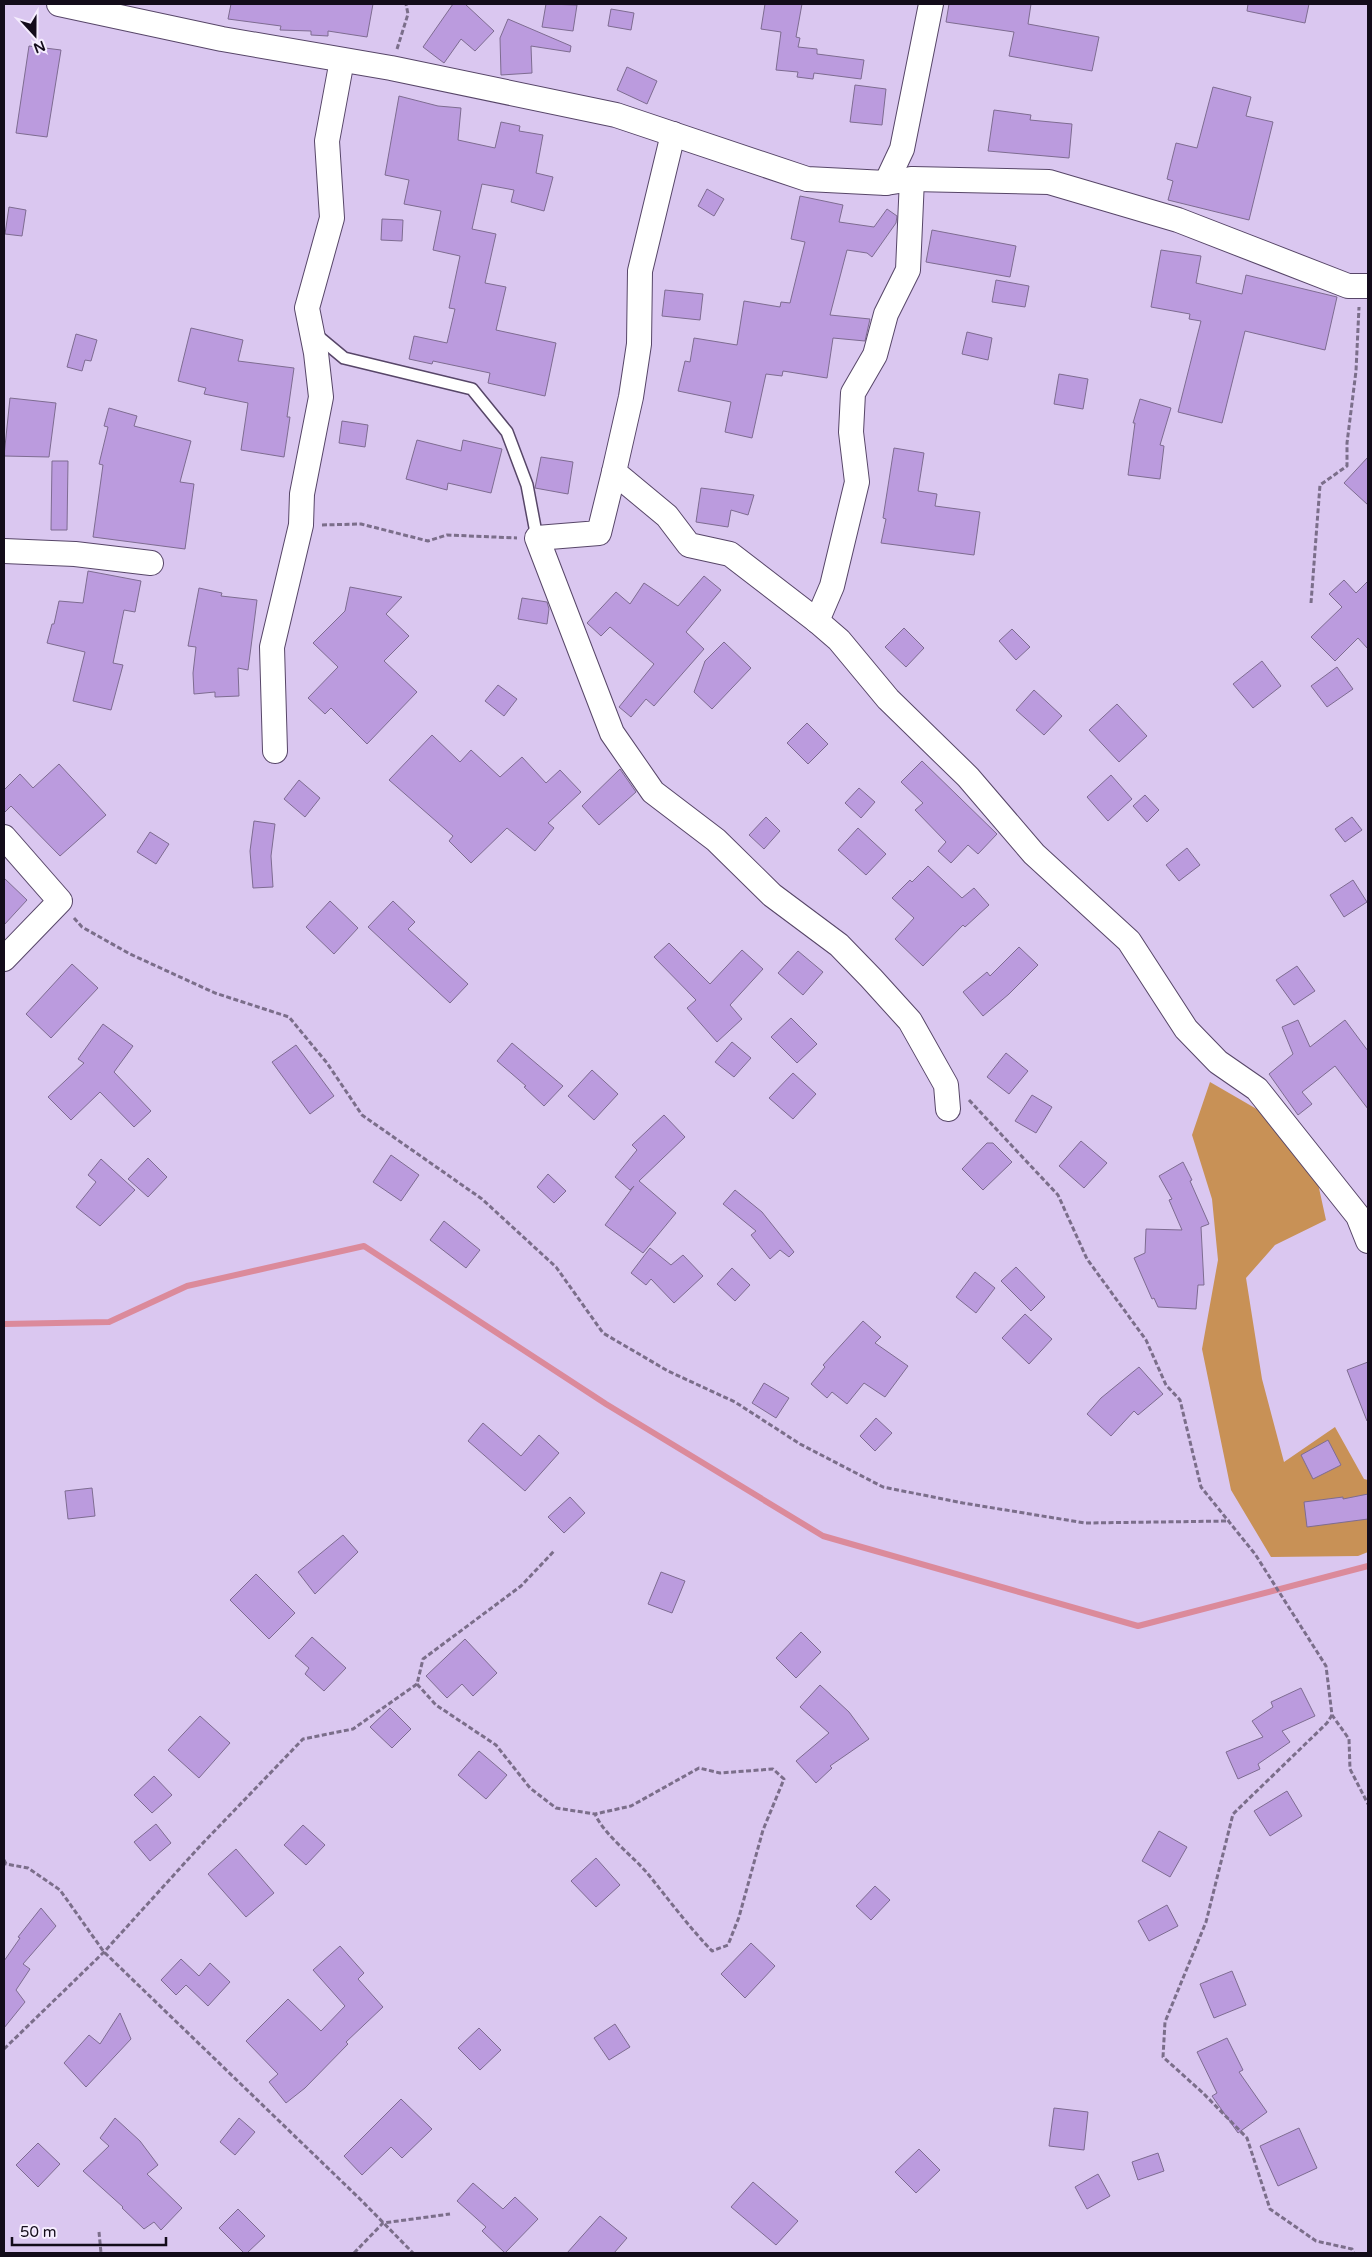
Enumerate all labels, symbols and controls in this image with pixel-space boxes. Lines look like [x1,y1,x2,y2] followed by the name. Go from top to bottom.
[10,10,60,60] north arrow
[31,37,48,57] text: N
[12,2214,166,2246] scale bar
[20,2223,57,2241] text: 50 m

